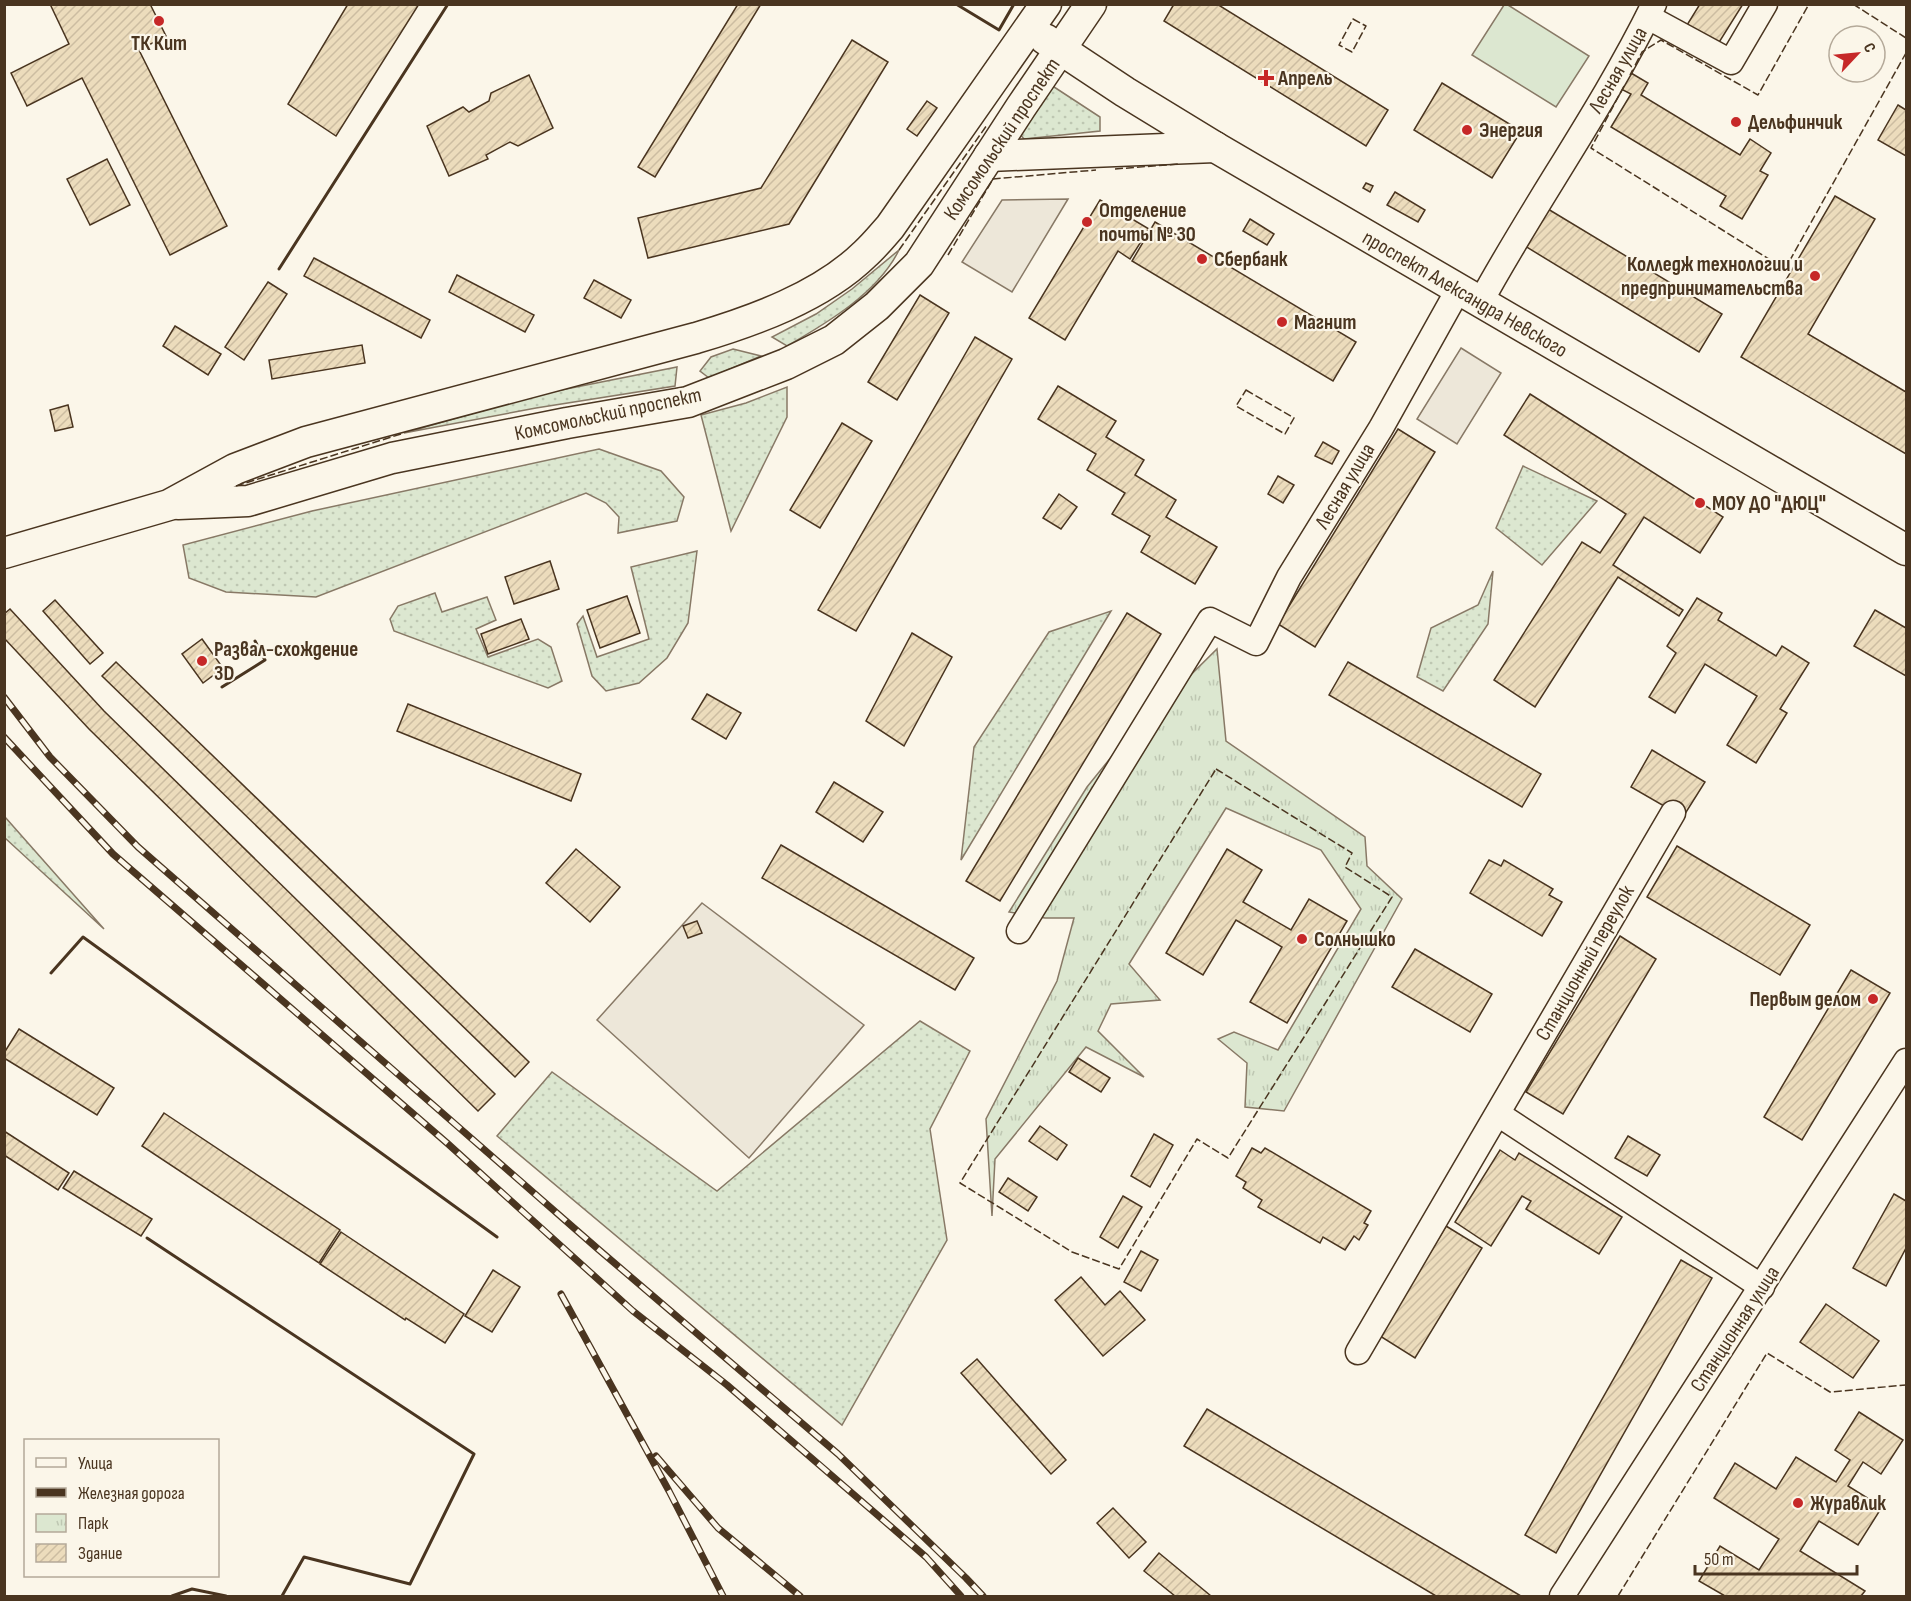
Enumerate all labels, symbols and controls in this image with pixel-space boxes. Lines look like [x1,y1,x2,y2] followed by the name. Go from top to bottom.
[152,14,166,28] marker: ТК Кит
[1583,22,1653,118] street label: Лесная улица
[1827,24,1887,84] north arrow
[131,31,187,56] place label: ТК Кит
[1859,40,1879,56] text: С
[938,53,1066,225] street label: Комсомольский проспект
[1277,66,1333,91] place label: Апрель
[1259,71,1273,85] marker: Апрель
[1748,110,1842,135] place label: Дельфинчик
[1729,115,1743,129] marker: Дельфинчик
[1479,118,1543,143] place label: Энергия
[1460,123,1474,137] marker: Энергия
[1099,198,1196,247] place label: Отделение почты № 30
[1080,215,1094,229] marker: Отделение почты № 30
[1358,225,1572,363] street label: проспект Александра Невского
[1214,247,1288,272] place label: Сбербанк
[1195,252,1209,266] marker: Сбербанк
[1621,252,1803,301] place label: Колледж технологии и предпринимательства
[1808,269,1822,283] marker: Колледж технологии и предпринимательства
[1294,310,1356,335] place label: Магнит
[1275,315,1289,329] marker: Магнит
[512,382,704,446] street label: Комсомольский проспект
[1309,439,1380,534] street label: Лесная улица
[1712,491,1826,516] place label: МОУ ДО "ДЮЦ"
[1693,496,1707,510] marker: МОУ ДО "ДЮЦ"
[214,637,358,686] place label: Развал-схождение 3D
[195,654,209,668] marker: Развал-схождение 3D
[1530,881,1640,1045] street label: Станционный переулок
[1314,927,1396,952] place label: Солнышко
[1295,932,1309,946] marker: Солнышко
[1749,987,1861,1012] place label: Первым делом
[1866,992,1880,1006] marker: Первым делом
[1685,1261,1785,1397] street label: Станционная улица
[24,1439,219,1577] legend
[78,1453,113,1474] text: Улица
[78,1483,185,1504] text: Железная дорога
[1810,1491,1886,1516] place label: Журавлик
[1791,1496,1805,1510] marker: Журавлик
[78,1513,109,1534] text: Парк
[1695,1538,1857,1576] scale bar
[78,1543,123,1564] text: Здание
[1704,1549,1734,1570] text: 50 m

